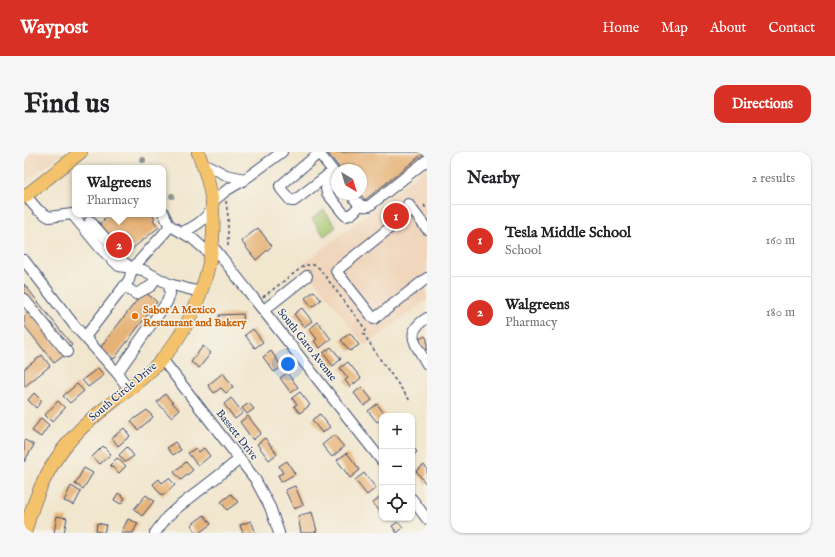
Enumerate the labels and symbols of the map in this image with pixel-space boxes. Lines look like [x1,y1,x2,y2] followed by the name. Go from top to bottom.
[331,164,367,200] north arrow
[383,201,409,231] pin: 1
[106,230,132,260] pin: 2
[143,303,247,330] place label: Sabor A Mexico Restaurant and Bakery
[274,306,340,384] street label: South Garo Avenue
[130,311,140,321] marker: Sabor A Mexico Restaurant and Bakery
[278,354,298,374] your location
[86,359,160,425] street label: South Circle Drive
[213,407,261,463] street label: Bassett Drive

